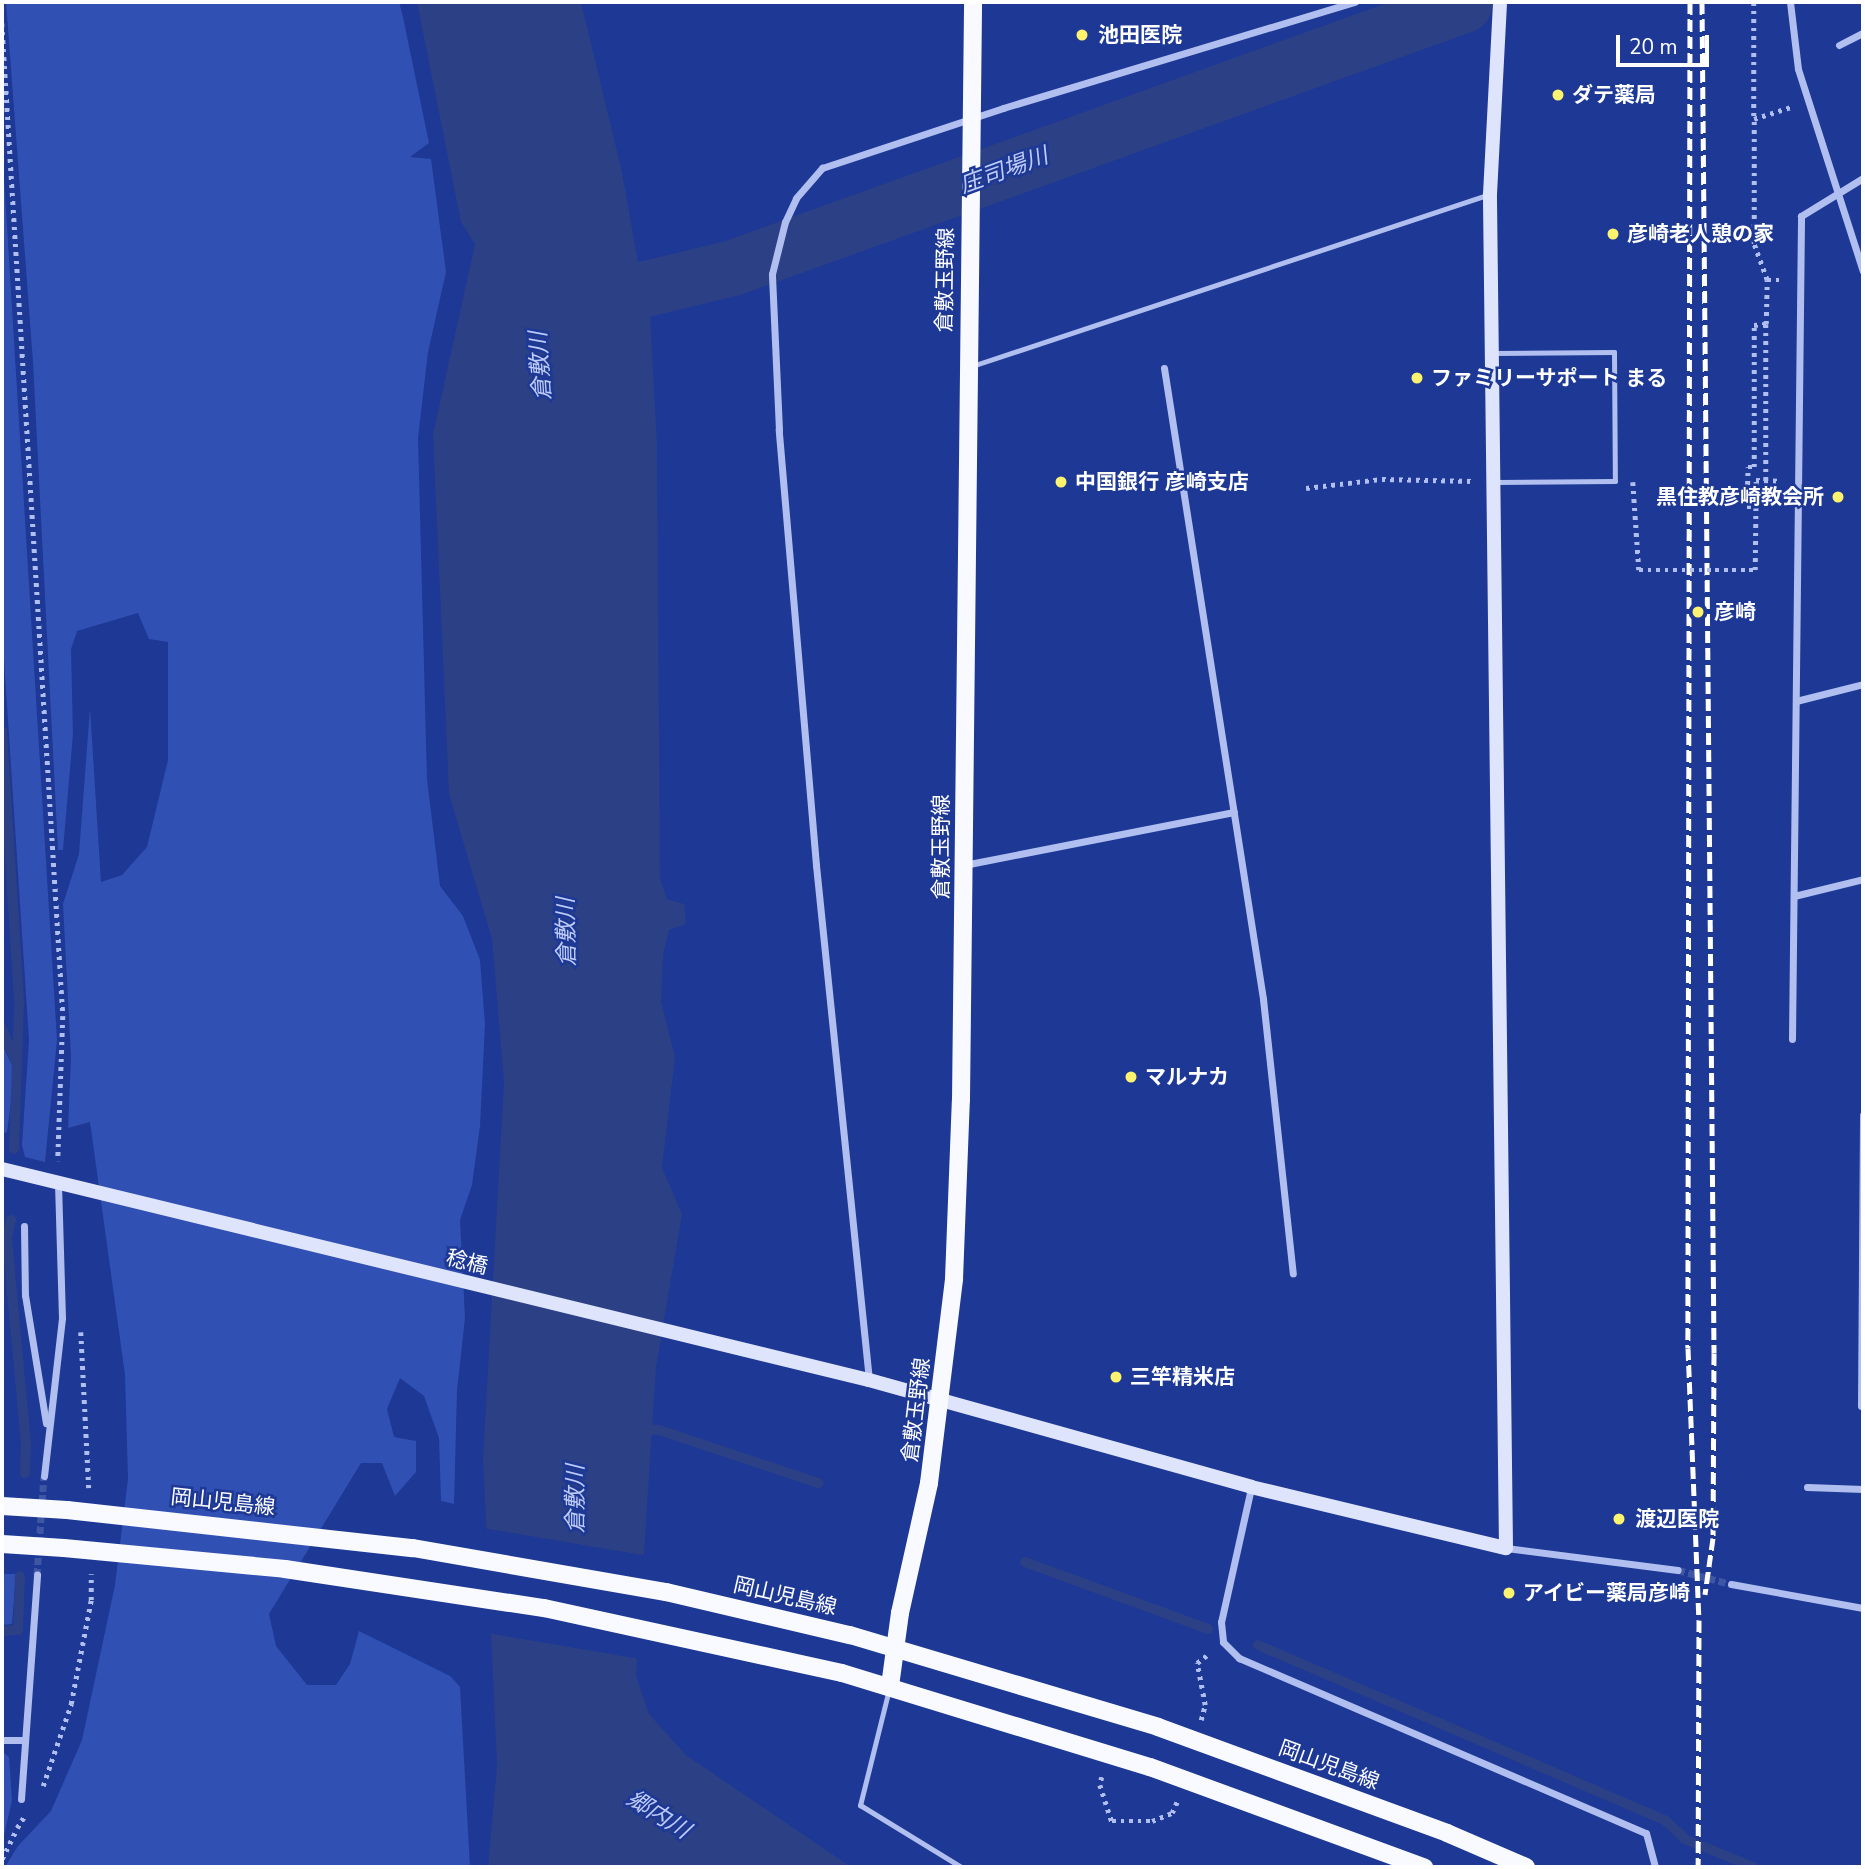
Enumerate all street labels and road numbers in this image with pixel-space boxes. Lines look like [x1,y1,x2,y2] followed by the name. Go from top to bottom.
[931,227,959,333] street label: 倉敷玉野線
[928,795,954,899] street label: 倉敷玉野線
[444,1245,490,1279] street label: 稔橋
[897,1356,935,1464] street label: 倉敷玉野線
[169,1484,277,1520] street label: 岡山児島線
[731,1572,839,1620] street label: 岡山児島線
[1275,1735,1383,1795] street label: 岡山児島線

